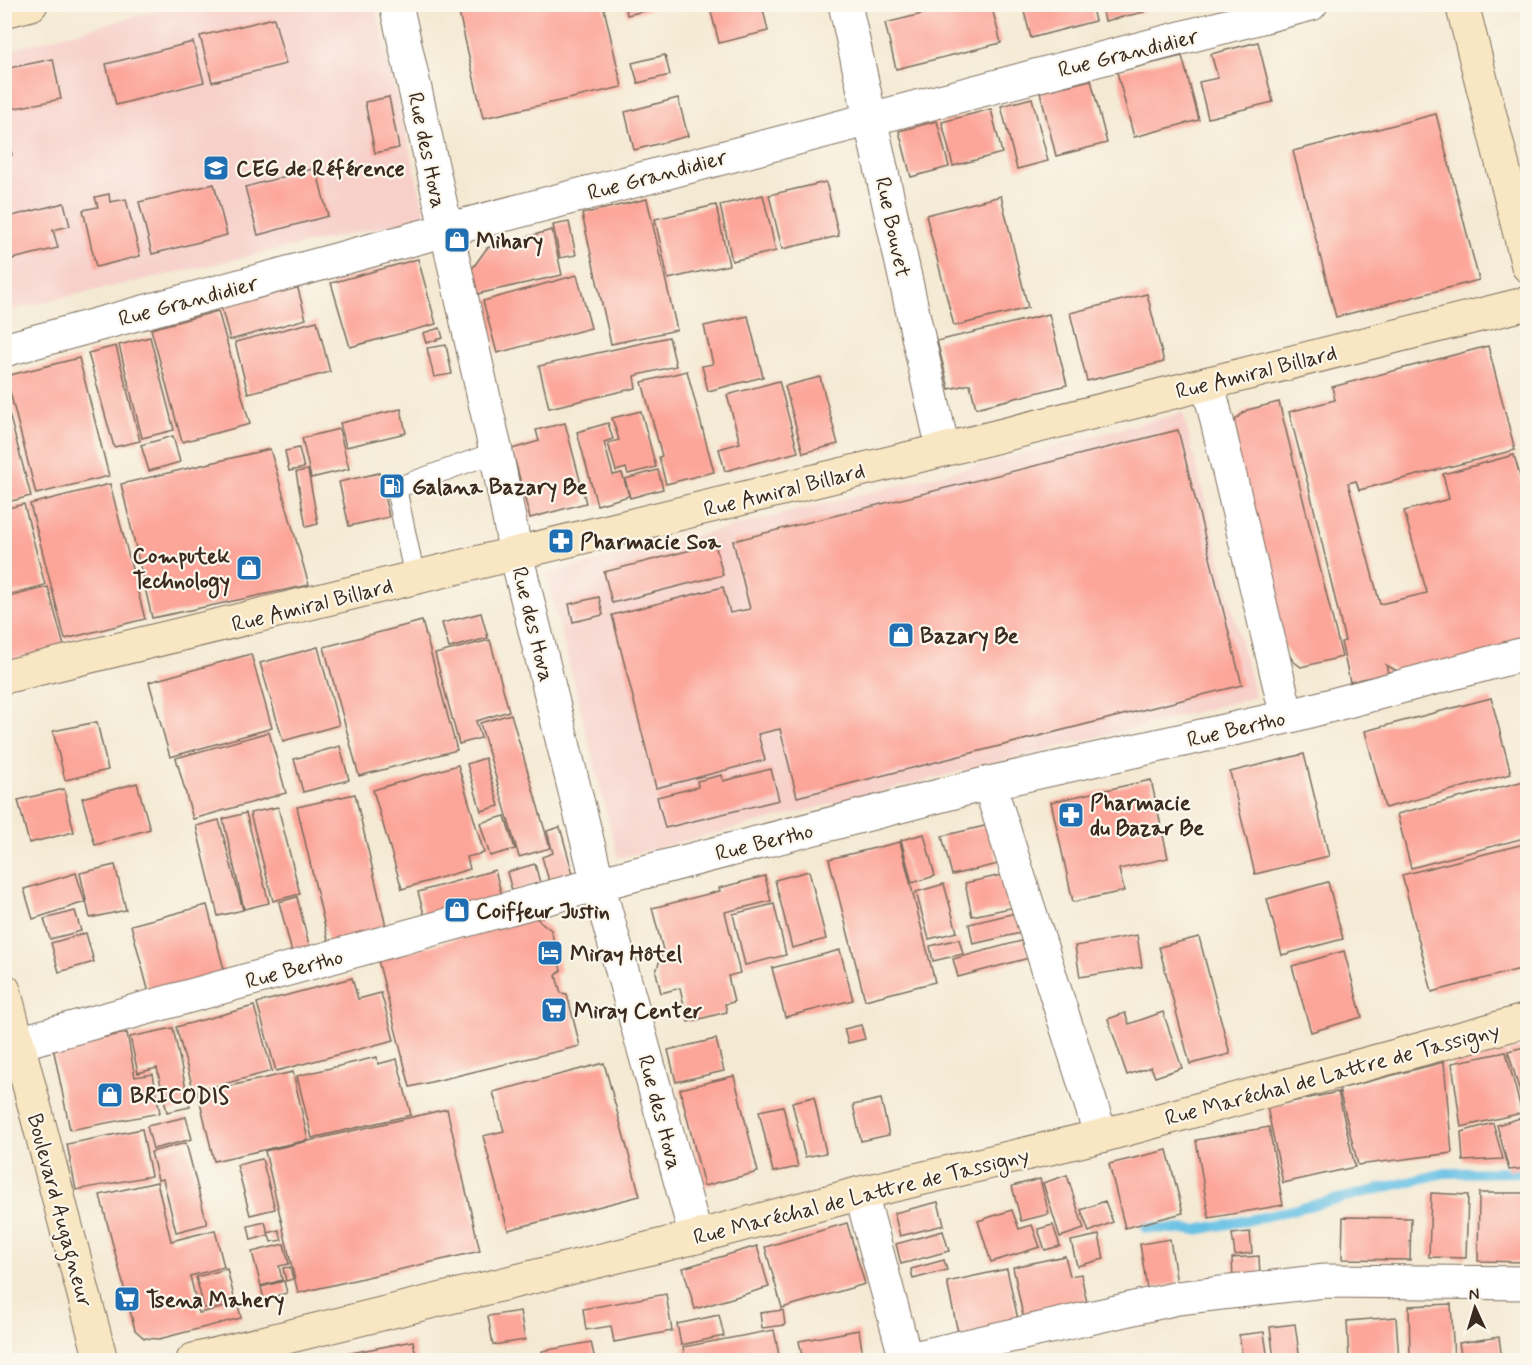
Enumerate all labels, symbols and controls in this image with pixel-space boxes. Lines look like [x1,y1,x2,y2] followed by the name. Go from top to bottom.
[1055,23,1202,85] street label: Rue Grandidier
[400,90,452,211] street label: Rue des Hova
[584,144,731,208] street label: Rue Grandidier
[201,153,231,183] school or university icon: CEG de Référence
[236,156,405,184] place label: CEG de Référence
[868,175,916,280] street label: Rue Bouvet
[442,225,472,255] shop icon: Mihary
[476,228,543,257] place label: Mihary
[115,270,262,334] street label: Rue Grandidier
[1173,339,1340,406] street label: Rue Amiral Billard
[701,457,868,524] street label: Rue Amiral Billard
[377,471,407,501] fuel station icon: Galana Bazary Be
[412,474,588,503] place label: Galana Bazary Be
[546,526,576,556] pharmacy icon: Pharmacie Soa
[580,529,722,557] place label: Pharmacie Soa
[132,543,231,599] place label: Computek Technology
[234,553,264,583] shop icon: Computek Technology
[504,564,560,685] street label: Rue des Hova
[229,572,396,639] street label: Rue Amiral Billard
[886,620,916,650] shop icon: Bazary Be
[920,623,1019,652] place label: Bazary Be
[1185,705,1288,755] street label: Rue Bertho
[1090,790,1204,843] place label: Pharmacie du Bazar Be
[1056,800,1086,830] pharmacy icon: Pharmacie du Bazar Be
[713,817,816,869] street label: Rue Bertho
[442,895,472,925] shop icon: Coiffeur Justin
[476,898,610,926] place label: Coiffeur Justin
[535,938,565,968] hotel icon: Miray Hôtel
[570,941,683,969] place label: Miray Hôtel
[243,943,346,996] street label: Rue Bertho
[539,995,569,1025] supermarket icon: Miray Center
[574,998,703,1026] place label: Miray Center
[1162,1017,1504,1136] street label: Rue Maréchal de Lattre de Tassigny
[630,1052,688,1173] street label: Rue des Hova
[95,1080,125,1110] shop icon: BRICODIS
[130,1083,230,1111] place label: BRICODIS
[17,1110,98,1311] street label: Boulevard Augagneur
[691,1142,1033,1255] street label: Rue Maréchal de Lattre de Tassigny
[1445,1278,1505,1338] north arrow
[112,1284,142,1314] supermarket icon: Tsena Mahery
[1468,1284,1480,1305] text: N
[146,1287,284,1316] place label: Tsena Mahery

